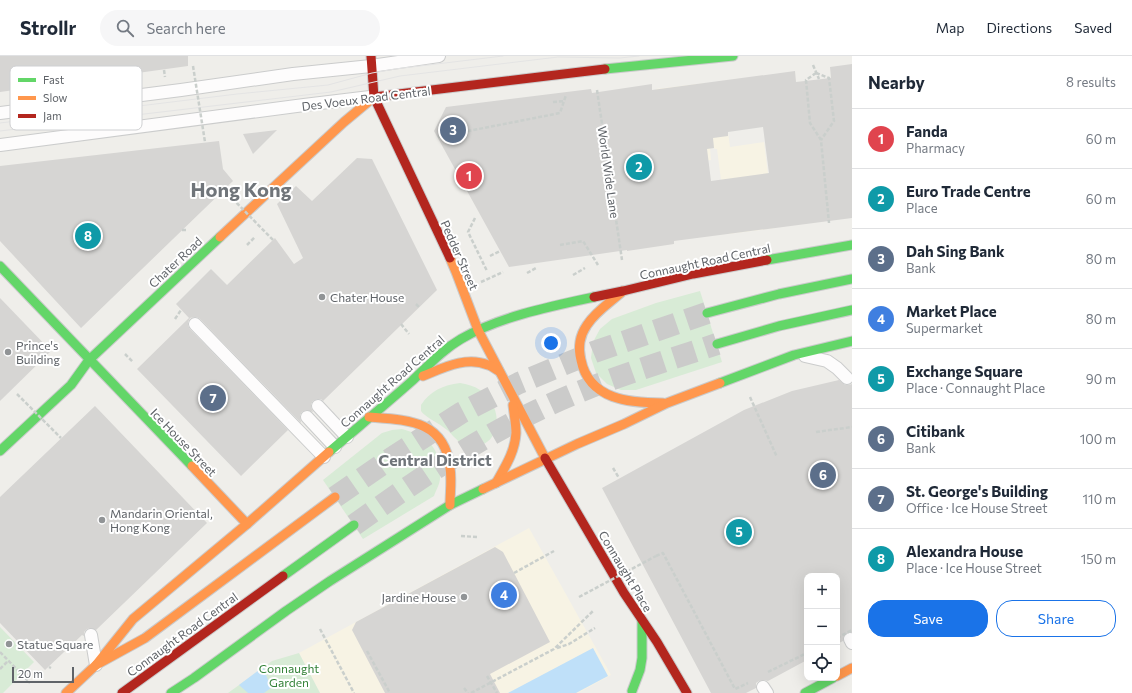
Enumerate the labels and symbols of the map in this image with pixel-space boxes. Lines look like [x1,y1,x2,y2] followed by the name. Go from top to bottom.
[10,66,142,130] legend
[43,73,65,86] text: Fast
[301,83,431,113] street label: Des Voeux Road Central
[43,91,68,104] text: Slow
[43,109,62,123] text: Jam
[440,115,466,145] pin: 3
[596,125,622,219] street label: World Wide Lane
[626,152,652,182] pin: 2
[456,161,482,191] pin: 1
[191,177,291,201] district label: Hong Kong
[438,218,482,292] street label: Pedder Street
[75,221,101,251] pin: 8
[145,234,205,290] street label: Chater Road
[638,240,772,282] street label: Connaught Road Central
[330,290,404,304] place label: Chater House
[317,292,327,302] marker: Chater House
[337,332,447,430] street label: Connaught Road Central
[541,333,561,353] your location
[16,338,60,366] place label: Prince's Building
[3,347,13,357] marker: Prince's Building
[200,383,226,413] pin: 7
[148,405,220,479] street label: Ice House Street
[378,450,492,469] district label: Central District
[810,460,836,490] pin: 6
[110,506,213,534] place label: Mandarin Oriental, Hong Kong
[97,515,107,525] marker: Mandarin Oriental, Hong Kong
[726,517,752,547] pin: 5
[596,528,656,614] street label: Connaught Place
[491,580,517,610] pin: 4
[124,589,240,679] street label: Connaught Road Central
[381,590,456,605] place label: Jardine House
[459,592,469,602] marker: Jardine House
[17,637,93,651] place label: Statue Square
[4,639,14,649] marker: Statue Square
[259,661,319,689] park label: Connaught Garden
[12,665,74,684] scale bar

